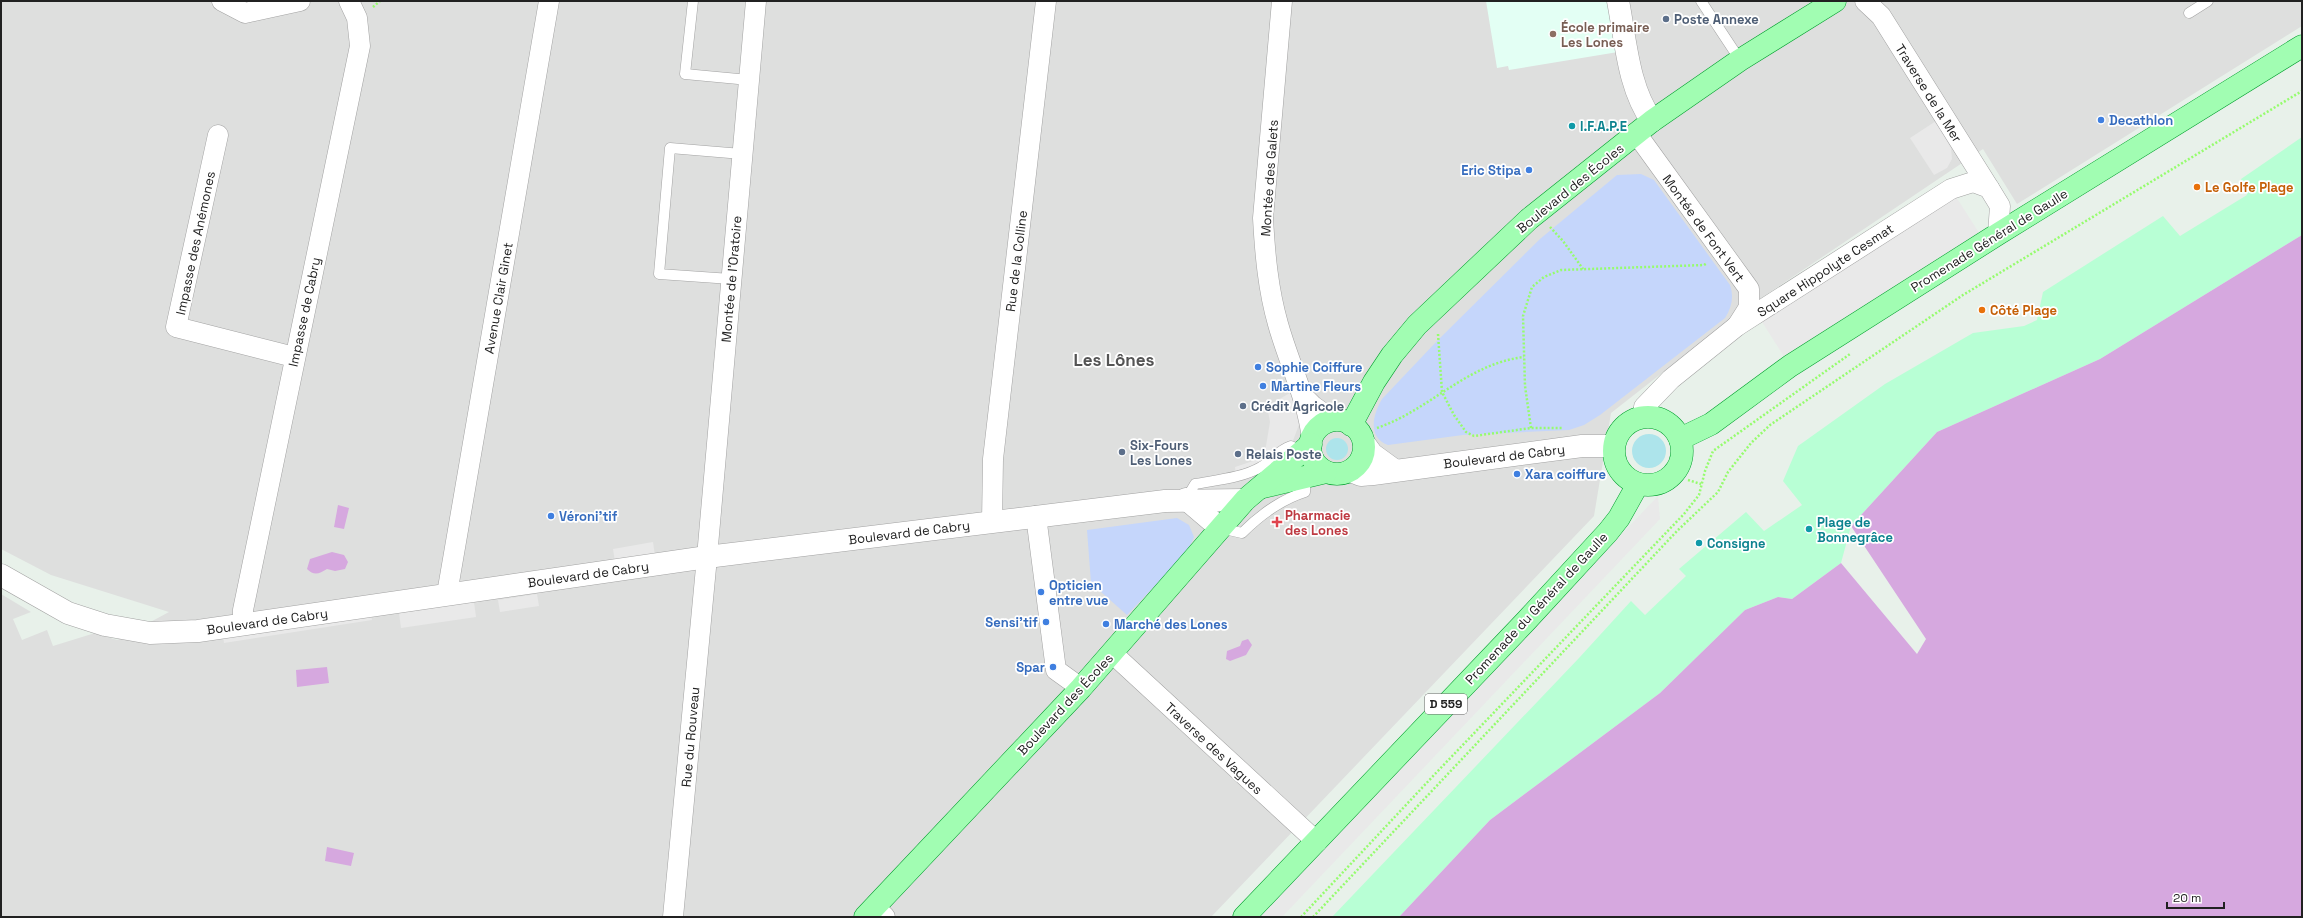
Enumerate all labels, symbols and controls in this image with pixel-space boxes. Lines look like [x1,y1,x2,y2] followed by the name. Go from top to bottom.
[1674,11,1759,28] place label: Poste Annexe
[1661,14,1671,24] marker: Poste Annexe
[1561,19,1649,51] place label: École primaire Les Lones
[1548,29,1558,39] marker: École primaire Les Lones
[1891,41,1966,146] street label: Traverse de la Mer
[2109,112,2173,129] place label: Decathlon
[2096,115,2106,125] marker: Decathlon
[1580,118,1627,135] place label: I.F.A.P.E
[1257,119,1282,237] street label: Montée des Galets
[1567,121,1577,131] marker: I.F.A.P.E
[1513,140,1627,237] street label: Boulevard des Écoles
[1461,162,1521,179] place label: Eric Stipa
[1524,165,1534,175] marker: Eric Stipa
[172,170,219,317] street label: Impasse des Anémones
[1659,171,1748,285] street label: Montée de Font Vert
[2205,179,2294,196] place label: Le Golfe Plage
[2192,182,2202,192] marker: Le Golfe Plage
[1908,185,2071,296] street label: Promenade Général de Gaulle
[1002,209,1031,313] street label: Rue de la Colline
[717,215,746,343] street label: Montée de l'Oratoire
[1754,220,1897,321] street label: Square Hippolyte Cesmat
[480,241,517,355] street label: Avenue Clair Ginet
[285,256,324,368] street label: Impasse de Cabry
[1990,302,2057,319] place label: Côté Plage
[1977,305,1987,315] marker: Côté Plage
[1073,349,1155,371] district label: Les Lônes
[1266,359,1363,376] place label: Sophie Coiffure
[1253,362,1263,372] marker: Sophie Coiffure
[1271,378,1361,395] place label: Martine Fleurs
[1258,381,1268,391] marker: Martine Fleurs
[1251,398,1344,415] place label: Crédit Agricole
[1238,401,1248,411] marker: Crédit Agricole
[1130,437,1192,469] place label: Six-Fours Les Lones
[1442,441,1566,472] street label: Boulevard de Cabry
[1246,446,1322,463] place label: Relais Poste
[1117,447,1127,457] marker: Six-Fours Les Lones
[1233,449,1243,459] marker: Relais Poste
[1525,466,1606,483] place label: Xara coiffure
[1512,469,1522,479] marker: Xara coiffure
[1285,507,1351,539] place label: Pharmacie des Lones
[559,508,618,525] place label: Véroni'tif
[546,511,556,521] marker: Véroni'tif
[1817,514,1893,546] place label: Plage de Bonnegrâce
[847,517,971,548] street label: Boulevard de Cabry
[1272,517,1282,527] marker: Pharmacie des Lones
[1804,524,1814,534] marker: Plage de Bonnegrâce
[1461,529,1611,688] street label: Promenade du Général de Gaulle
[1707,535,1765,552] place label: Consigne
[1694,538,1704,548] marker: Consigne
[526,558,650,591] street label: Boulevard de Cabry
[1049,577,1109,609] place label: Opticien entre vue
[1036,587,1046,597] marker: Opticien entre vue
[205,605,329,638] street label: Boulevard de Cabry
[985,614,1038,631] place label: Sensi'tif
[1114,616,1228,633] place label: Marché des Lones
[1041,617,1051,627] marker: Sensi'tif
[1101,619,1111,629] marker: Marché des Lones
[1014,650,1117,759] street label: Boulevard des Écoles
[1016,659,1045,676] place label: Spar
[1048,662,1058,672] marker: Spar
[678,686,703,788] street label: Rue du Rouveau
[1425,694,1467,714] road number: D 559
[1161,699,1266,798] street label: Traverse des Vagues
[2167,884,2224,910] scale bar
[2173,890,2201,906] text: 20 m

